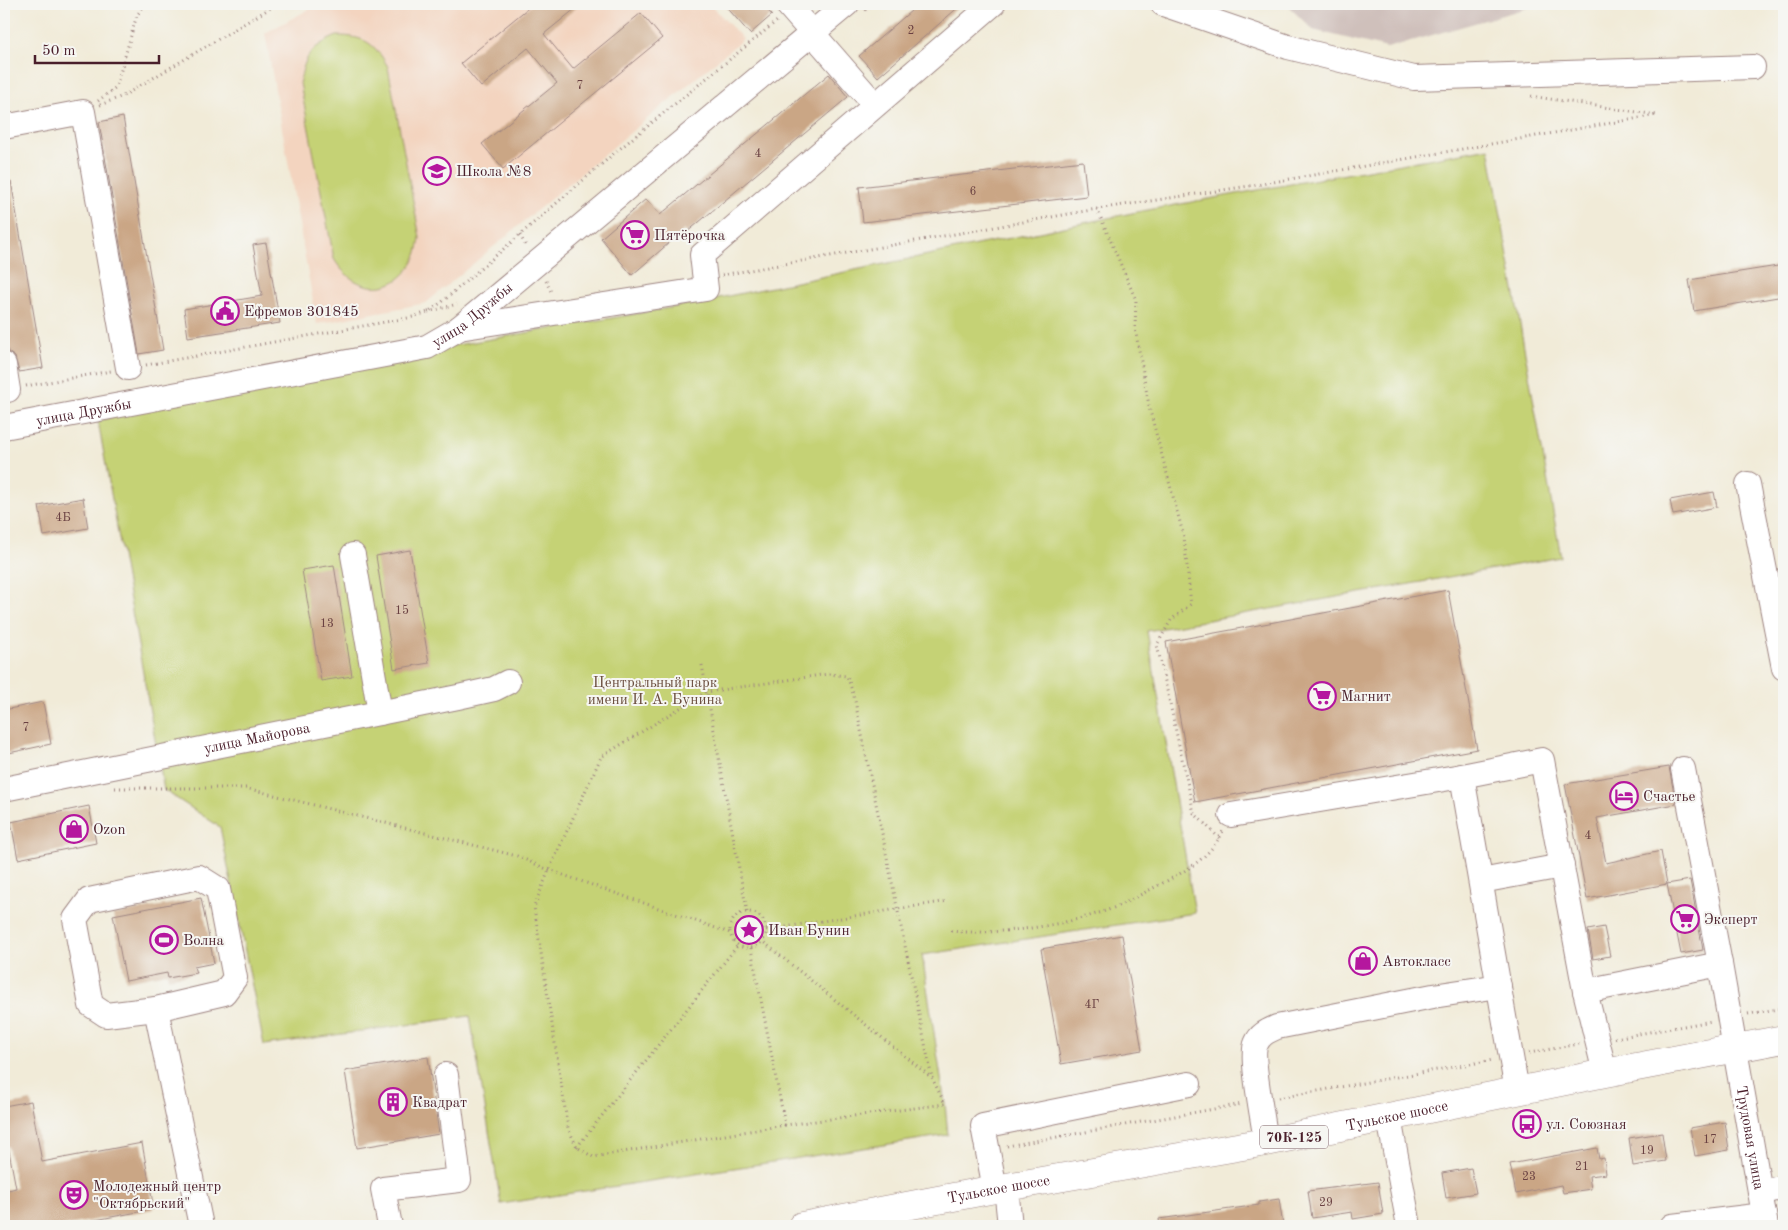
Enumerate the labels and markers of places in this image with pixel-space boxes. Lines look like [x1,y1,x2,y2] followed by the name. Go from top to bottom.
[422,156,452,186] school or university icon: Школа №8
[456,165,531,180] place label: Школа №8
[620,220,650,250] supermarket icon: Пятёрочка
[654,229,726,244] place label: Пятёрочка
[210,296,240,326] public building icon: Ефремов 301845
[244,305,359,320] place label: Ефремов 301845
[1307,681,1337,711] supermarket icon: Магнит
[1341,690,1391,705] place label: Магнит
[1609,781,1639,811] hotel icon: Счастье
[1643,790,1696,805] place label: Счастье
[59,814,89,844] shop icon: Ozon
[93,823,126,838] place label: Ozon
[1670,904,1700,934] supermarket icon: Эксперт
[1704,913,1758,928] place label: Эксперт
[734,915,764,945] place icon: Иван Бунин
[768,924,850,939] place label: Иван Бунин
[149,925,179,955] sports icon: Волна
[183,934,225,949] place label: Волна
[1348,946,1378,976] shop icon: Автокласс
[1382,955,1451,970] place label: Автокласс
[378,1087,408,1117] building icon: Квадрат
[412,1096,467,1111] place label: Квадрат
[1512,1109,1542,1139] bus stop icon: ул. Союзная
[1546,1118,1627,1133] place label: ул. Союзная
[59,1180,89,1210] theatre icon: Молодежный центр "Октябрьский"
[93,1180,221,1212] place label: Молодежный центр "Октябрьский"

